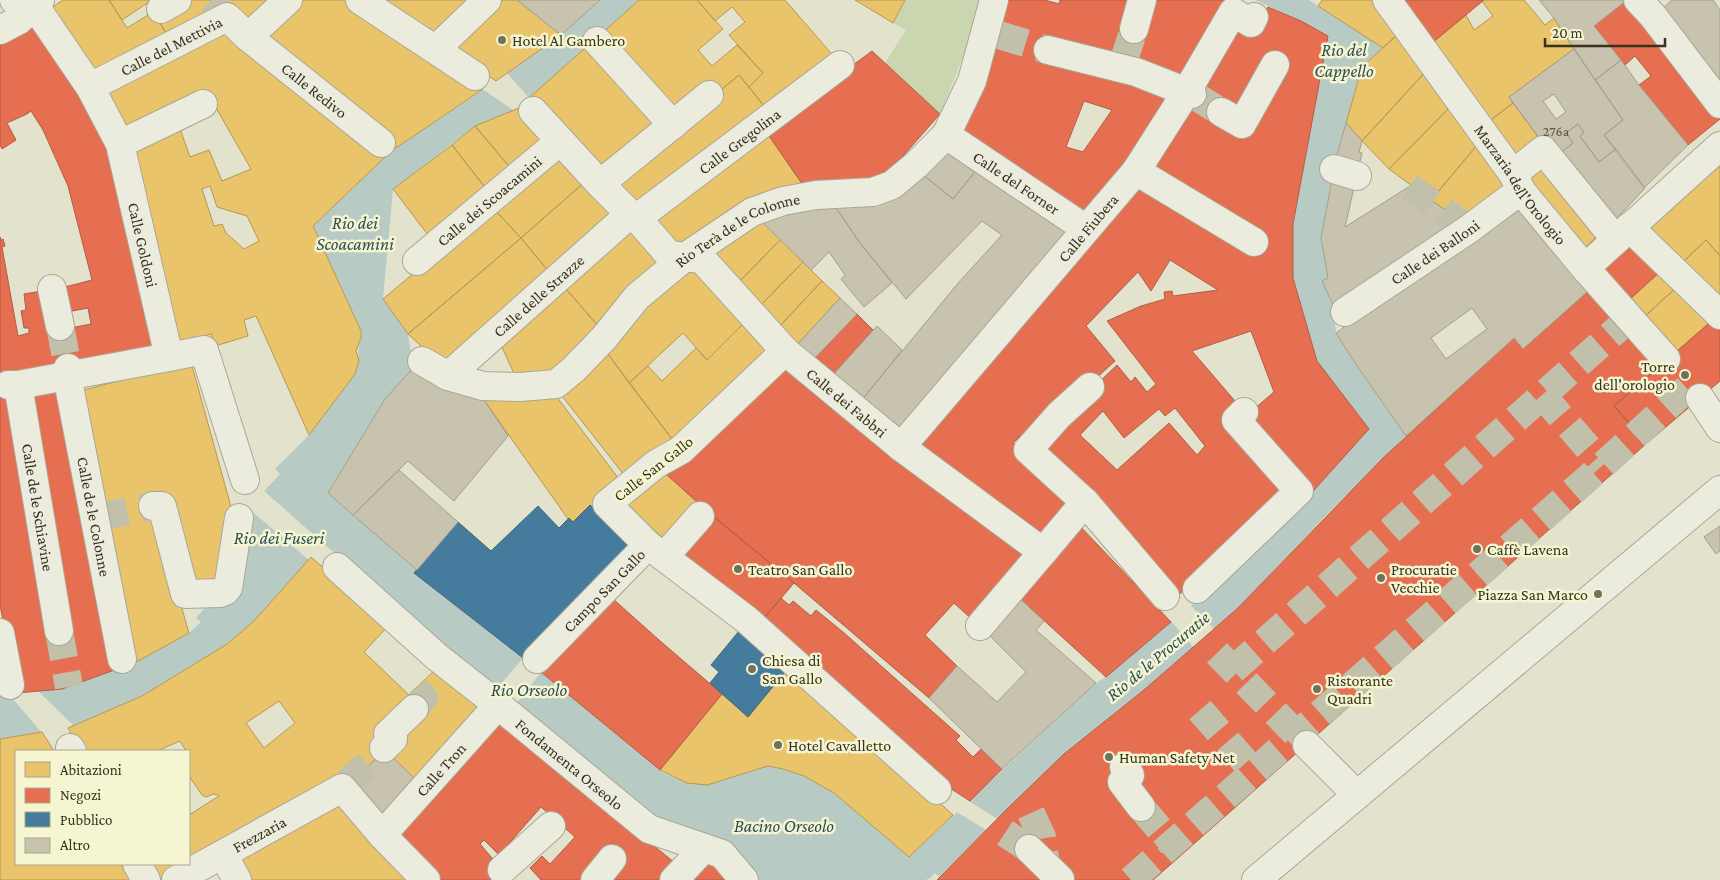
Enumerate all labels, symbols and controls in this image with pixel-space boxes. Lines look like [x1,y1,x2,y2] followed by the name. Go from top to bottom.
[118,13,226,79] street label: Calle del Mettivia
[1545,15,1665,47] scale bar
[1552,25,1583,41] text: 20 m
[512,32,625,49] place label: Hotel Al Gambero
[496,34,508,46] marker: Hotel Al Gambero
[1314,40,1374,81] water label: Rio del Cappello
[278,59,350,122] street label: Calle Redivo
[695,105,784,178] street label: Calle Gregolina
[1471,122,1570,248] street label: Marzaria dell'Orologio
[1543,123,1570,139] house number: 276a
[970,148,1063,218] street label: Calle del Forner
[434,152,545,250] street label: Calle dei Scoacamini
[672,190,801,271] street label: Rio Terà de le Colonne
[1054,190,1122,265] street label: Calle Fiubera
[125,201,161,289] street label: Calle Goldoni
[316,213,394,254] water label: Rio dei Scoacamini
[1387,216,1483,288] street label: Calle dei Balloni
[490,251,587,341] street label: Calle delle Strazze
[1594,358,1675,394] place label: Torre dell'orologio
[803,364,890,441] street label: Calle dei Fabbri
[1679,369,1691,381] marker: Torre dell'orologio
[610,432,696,505] street label: Calle San Gallo
[19,442,57,573] street label: Calle de le Schiavine
[74,455,114,578] street label: Calle de le Colonne
[234,528,324,548] water label: Rio dei Fuseri
[1487,541,1569,558] place label: Caffè Lavena
[1471,543,1483,555] marker: Caffè Lavena
[560,545,649,636] street label: Campo San Gallo
[748,561,853,578] place label: Teatro San Gallo
[1391,561,1457,596] place label: Procuratie Vecchie
[732,563,744,575] marker: Teatro San Gallo
[1375,572,1387,584] marker: Procuratie Vecchie
[1477,586,1588,603] place label: Piazza San Marco
[1592,588,1604,600] marker: Piazza San Marco
[1102,607,1214,705] water label: Rio de le Procuratie
[762,652,822,687] place label: Chiesa di San Gallo
[746,663,758,675] marker: Chiesa di San Gallo
[1327,672,1393,707] place label: Ristorante Quadri
[491,680,567,700] water label: Rio Orseolo
[1311,683,1323,695] marker: Ristorante Quadri
[512,715,627,813] street label: Fondamenta Orseolo
[788,737,891,754] place label: Hotel Cavalletto
[413,739,469,800] street label: Calle Tron
[772,739,784,751] marker: Hotel Cavalletto
[1119,749,1235,767] place label: Human Safety Net
[15,750,190,865] legend
[1103,751,1115,763] marker: Human Safety Net
[60,762,122,778] text: Abitazioni
[60,787,101,804] text: Negozi
[60,812,112,828] text: Pubblico
[230,813,290,856] street label: Frezzaria
[734,816,834,836] water label: Bacino Orseolo
[60,837,90,853] text: Altro

